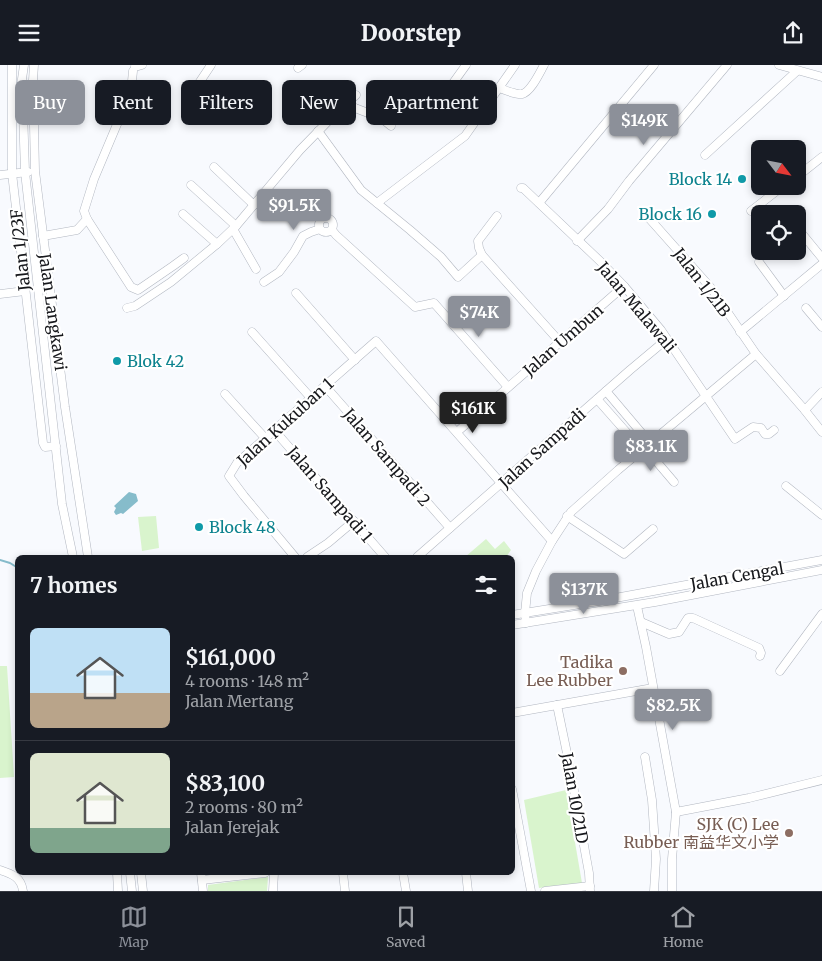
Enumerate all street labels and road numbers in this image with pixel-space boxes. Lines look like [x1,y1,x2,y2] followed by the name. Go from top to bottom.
[6,208,34,293] street label: Jalan 1/23F
[668,243,735,321] street label: Jalan 1/21B
[35,251,71,372] street label: Jalan Langkawi
[593,257,681,356] street label: Jalan Malawali
[518,300,607,381] street label: Jalan Umbun
[232,373,337,471] street label: Jalan Kukuban 1
[338,403,435,510] street label: Jalan Sampadi 2
[494,404,589,493] street label: Jalan Sampadi
[282,441,377,546] street label: Jalan Sampadi 1
[688,558,785,594] street label: Jalan Cengal
[557,750,593,845] street label: Jalan 10/21D

